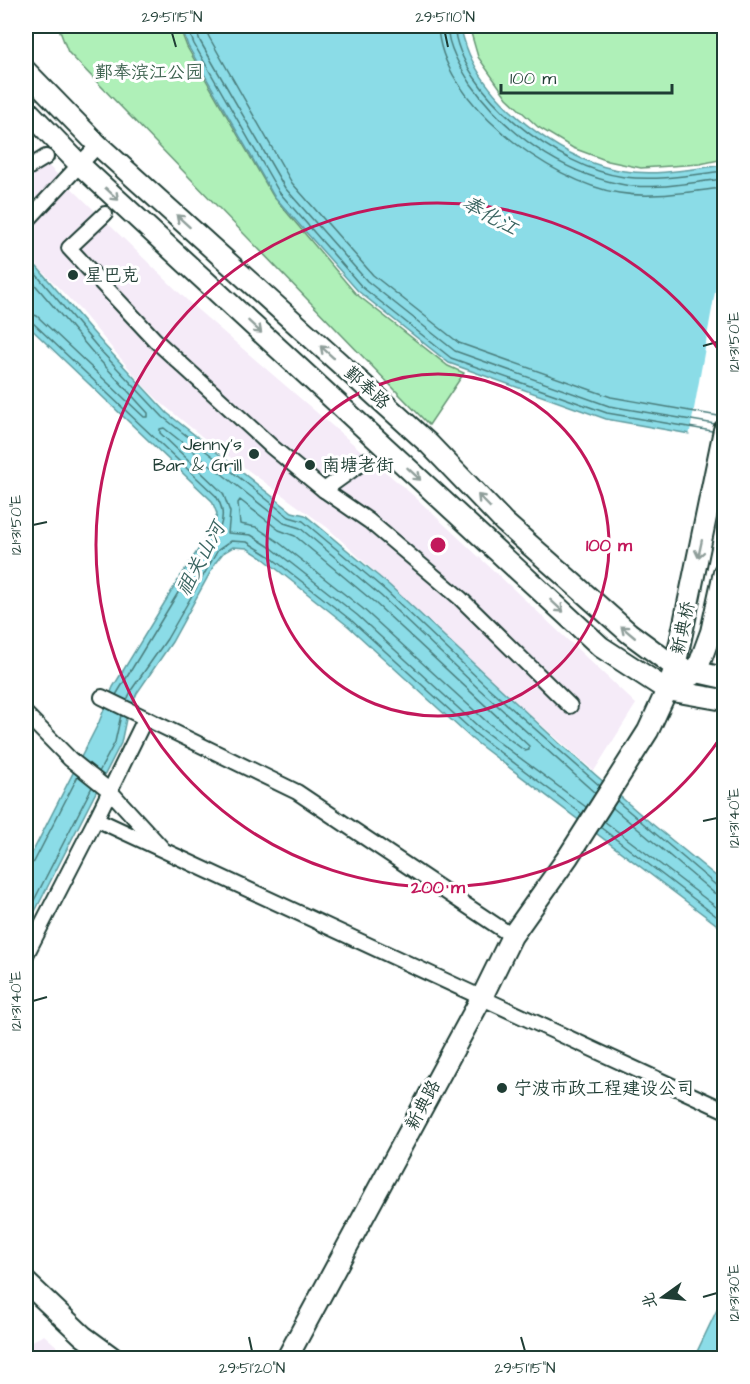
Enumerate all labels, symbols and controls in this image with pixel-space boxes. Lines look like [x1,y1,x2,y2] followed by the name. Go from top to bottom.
[142,7,202,28] text: 29°51'15"N
[415,7,475,28] text: 29°51'10"N
[501,57,672,95] scale bar
[95,60,203,85] park label: 鄞奉滨江公园
[510,66,556,91] text: 100 m
[104,187,119,201] one-way arrow
[457,189,524,243] water label: 奉化江
[175,214,190,228] one-way arrow
[85,263,139,288] place label: 星巴克
[66,268,80,282] marker: 星巴克
[724,312,745,372] text: 121°31'50"E
[247,320,262,334] one-way arrow
[320,345,335,359] one-way arrow
[339,361,395,415] street label: 鄞奉路
[153,432,242,478] place label: Jenny's Bar & Grill
[247,447,261,461] marker: Jenny's Bar & Grill
[322,453,394,478] place label: 南塘老街
[303,458,317,472] marker: 南塘老街
[406,466,421,481] one-way arrow
[477,493,491,508] one-way arrow
[6,495,27,555] text: 121°31'50"E
[170,514,234,601] water label: 祖关山河
[586,533,633,558] text: 100 m
[428,535,448,555] centre of rings
[694,539,705,559] one-way arrow
[549,599,564,613] one-way arrow
[665,599,701,657] street label: 新典桥
[620,625,636,638] one-way arrow
[724,788,745,848] text: 121°31'40"E
[410,875,466,900] text: 200 m
[6,971,27,1031] text: 121°31'40"E
[399,1075,447,1135] street label: 新典路
[514,1076,694,1101] place label: 宁波市政工程建设公司
[495,1081,509,1095] marker: 宁波市政工程建设公司
[724,1264,745,1322] text: 121°31'30"E
[633,1267,693,1327] north arrow
[637,1290,662,1311] text: 北
[219,1358,285,1379] text: 29°51'20"N
[495,1358,555,1379] text: 29°51'15"N

